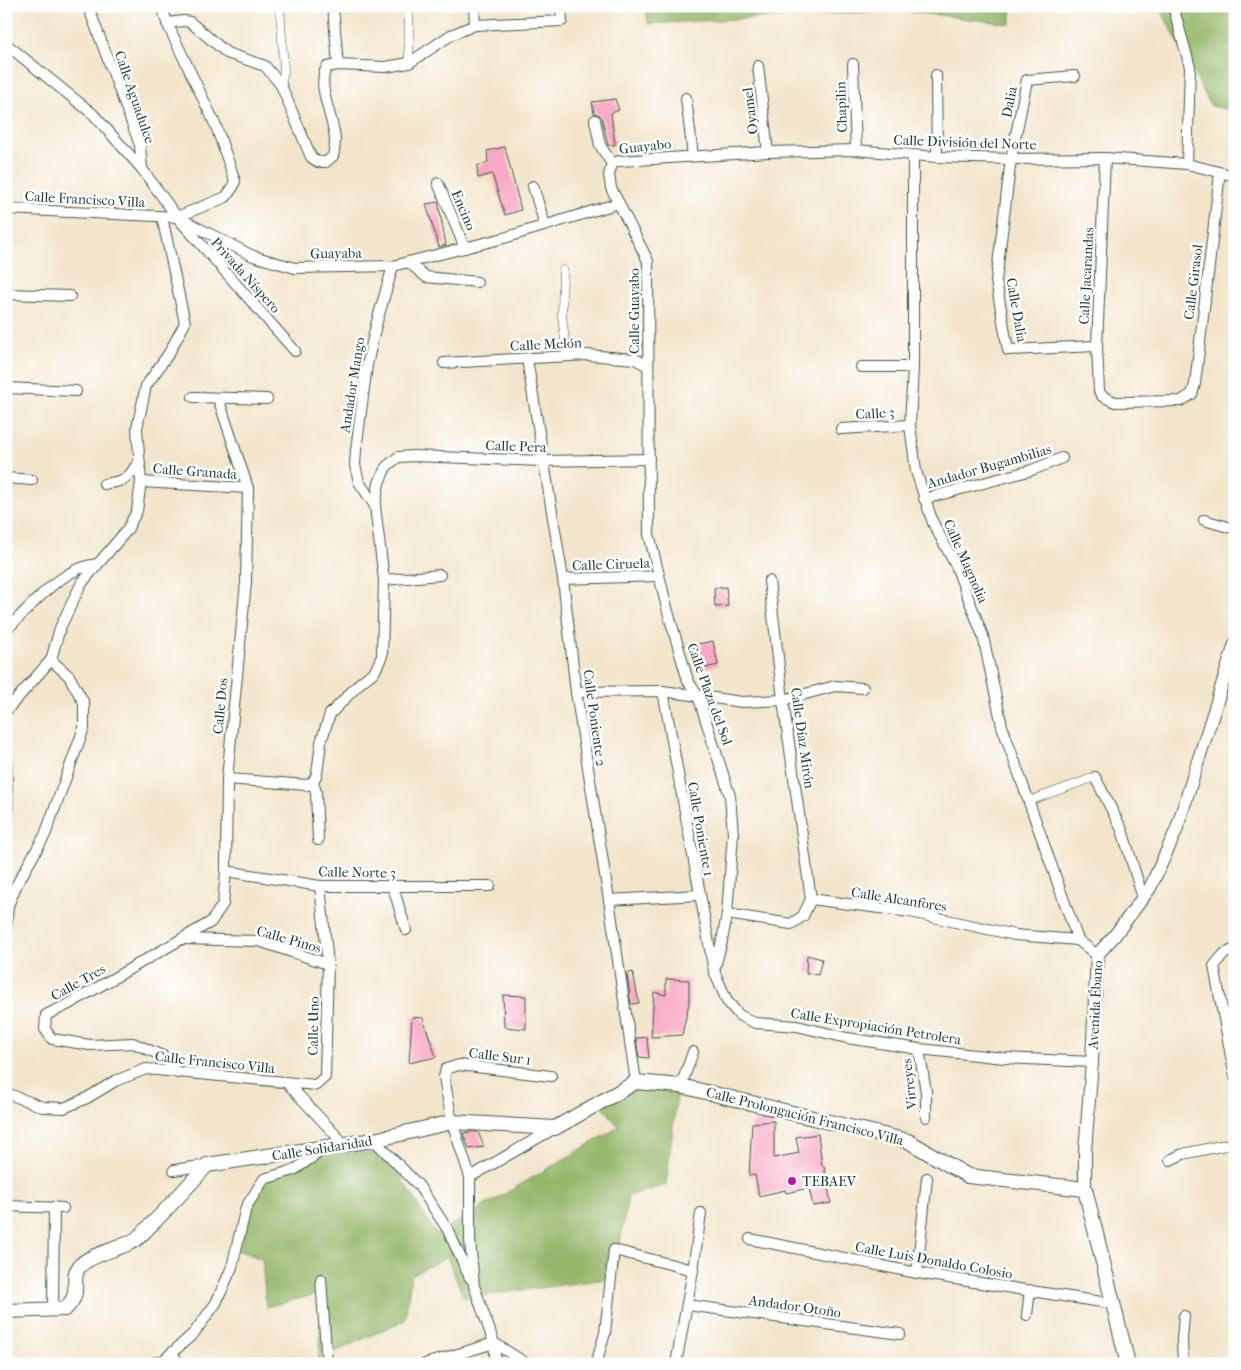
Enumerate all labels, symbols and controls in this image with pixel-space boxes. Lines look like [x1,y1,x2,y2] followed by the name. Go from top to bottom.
[111,49,158,146] street label: Calle Aguadulce
[832,81,851,133] street label: Chapilin
[998,84,1021,119] street label: Dalia
[739,86,762,135] street label: Oyamel
[893,132,1037,153] street label: Calle División del Norte
[618,135,672,158] street label: Guayabo
[24,188,146,211] street label: Calle Francisco Villa
[447,188,480,233] street label: Encino
[1075,227,1098,325] street label: Calle Jacarandas
[207,234,284,317] street label: Privada Níspero
[1180,243,1207,321] street label: Calle Girasol
[310,245,362,262] street label: Guayaba
[626,268,643,354] street label: Calle Guayabo
[1002,277,1031,344] street label: Calle Dalia
[510,334,582,355] street label: Calle Melón
[336,336,368,435] street label: Andador Mango
[855,404,895,423] street label: Calle 3
[485,437,547,456] street label: Calle Pera
[924,441,1053,493] street label: Andador Bugambilias
[152,460,238,483] street label: Calle Granada
[940,517,992,606] street label: Calle Magnolia
[572,555,651,574] street label: Calle Ciruela
[683,641,736,748] street label: Calle Plaza del Sol
[579,668,610,768] street label: Calle Poniente 2
[210,677,231,735] street label: Calle Dos
[787,686,818,790] street label: Calle Díaz Mirón
[684,781,717,878] street label: Calle Poniente 1
[318,863,396,882] street label: Calle Norte 3
[850,884,948,915] street label: Calle Alcanfores
[255,922,323,957] street label: Calle Pinos
[48,960,109,1004] street label: Calle Tres
[1084,960,1106,1051] street label: Avenida Ébano
[304,996,323,1056] street label: Calle Uno
[789,1005,963,1048] street label: Calle Expropiación Petrolera
[468,1044,532,1069] street label: Calle Sur 1
[154,1048,276,1077] street label: Calle Francisco Villa
[898,1058,921,1111] street label: Virreyes
[704,1084,906,1149] street label: Calle Prolongación Francisco Villa
[271,1132,374,1165] street label: Calle Solidaridad
[802,1173,857,1190] place label: TEBAEV
[786,1175,798,1187] marker: TEBAEV
[854,1238,1014,1283] street label: Calle Luis Donaldo Colosio
[747,1291,842,1321] street label: Andador Otoño

